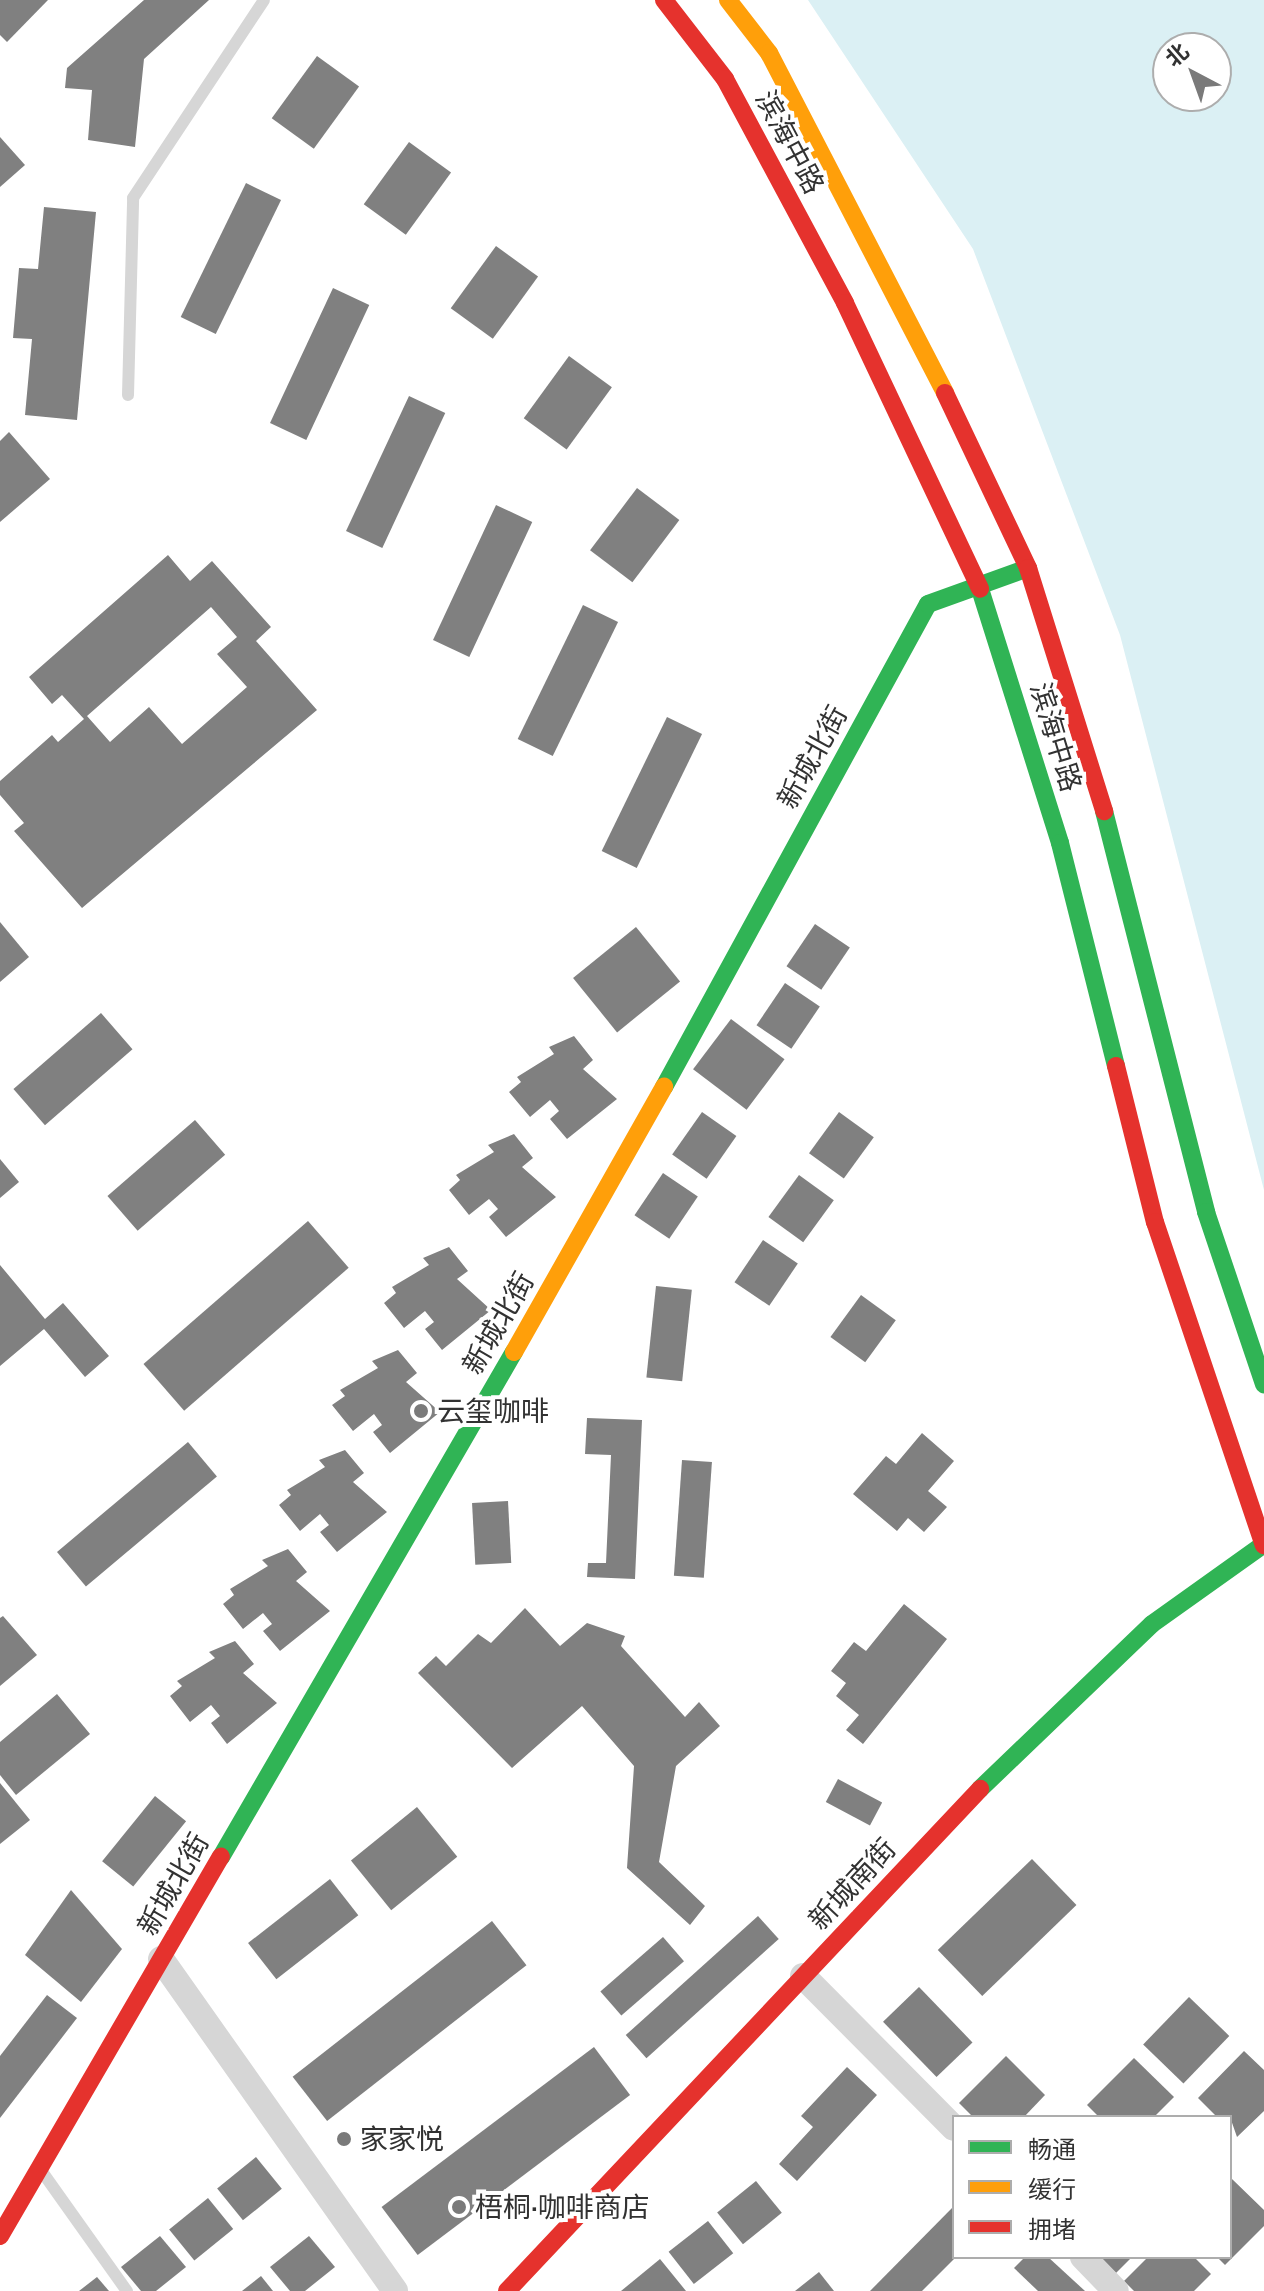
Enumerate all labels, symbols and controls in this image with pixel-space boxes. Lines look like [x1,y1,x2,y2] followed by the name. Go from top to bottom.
[1152,32,1232,112] north arrow
[1160,38,1194,72] text: 北
[749,85,831,199] street label: 滨海中路
[1024,679,1088,795] street label: 滨海中路
[770,700,854,814] street label: 新城北街
[455,1266,541,1380] street label: 新城北街
[437,1394,549,1428] place label: 云玺咖啡
[412,1402,430,1420] marker: 云玺咖啡
[130,1827,216,1941] street label: 新城北街
[802,1832,902,1936] street label: 新城南街
[952,2115,1232,2259] legend
[360,2122,444,2156] place label: 家家悦
[335,2130,353,2148] marker: 家家悦
[1028,2135,1076,2164] text: 畅通
[1028,2175,1076,2204] text: 缓行
[475,2190,650,2224] place label: 梧桐·咖啡商店
[450,2198,468,2216] marker: 梧桐·咖啡商店
[1028,2215,1076,2244] text: 拥堵

